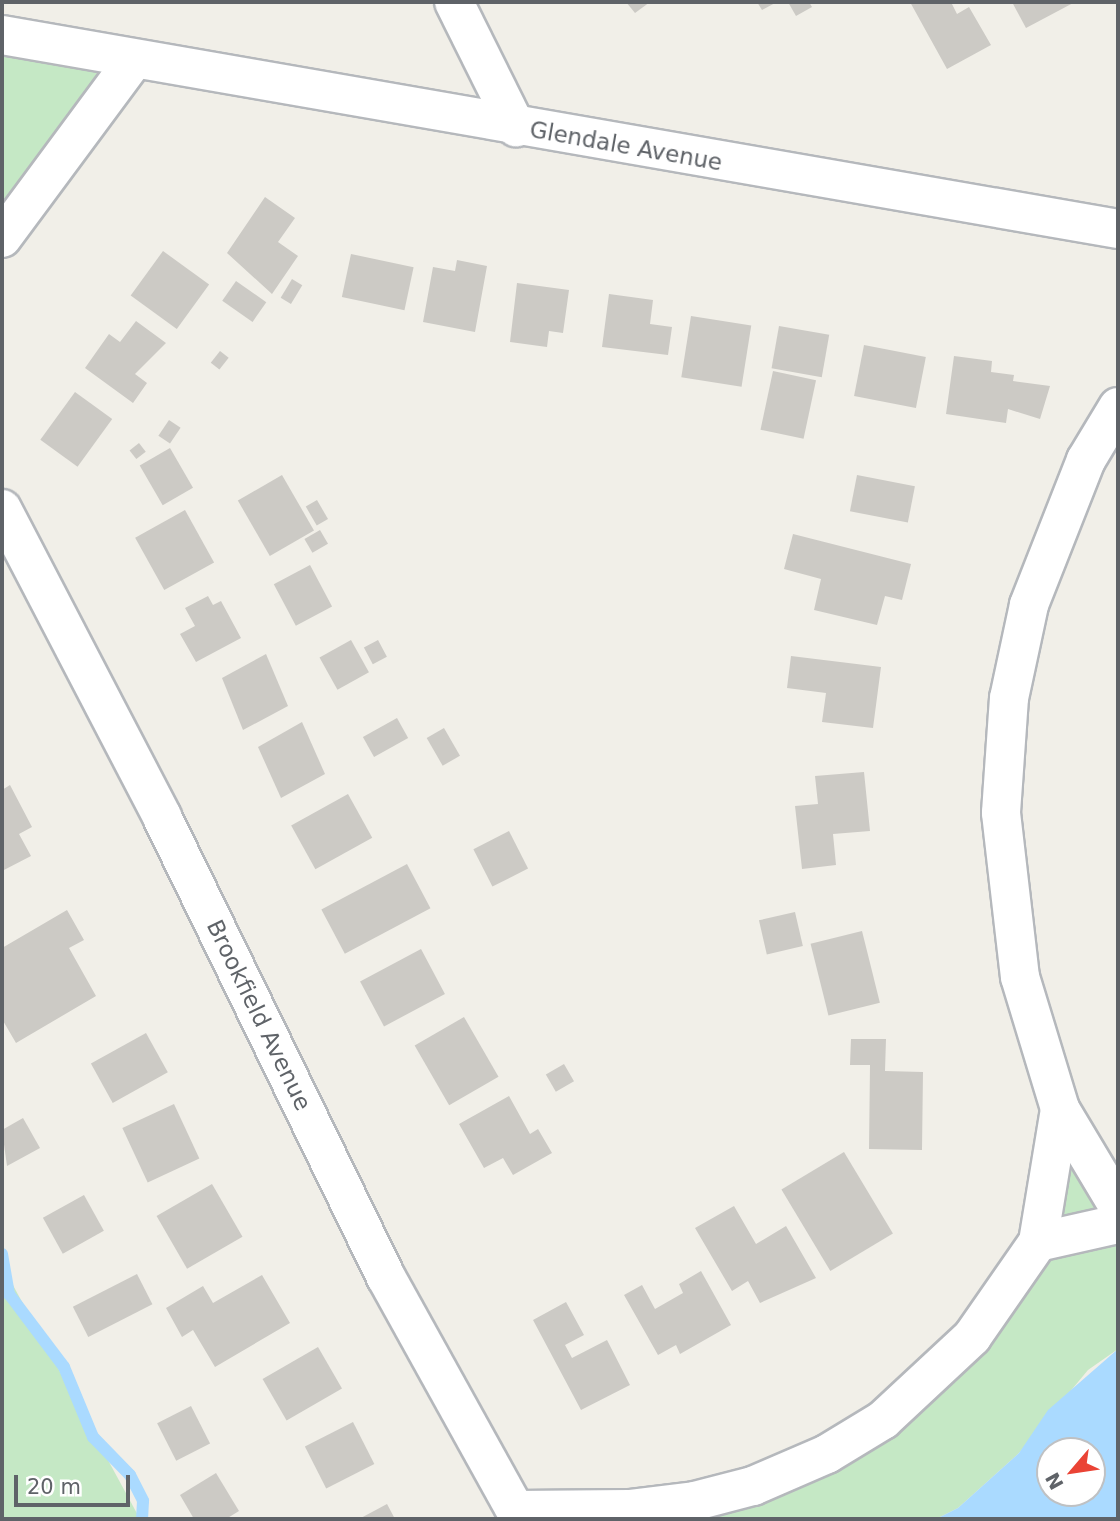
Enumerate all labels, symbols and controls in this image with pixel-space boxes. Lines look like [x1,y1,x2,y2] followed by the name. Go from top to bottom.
[528,115,724,177] street label: Glendale Avenue
[201,915,317,1115] street label: Brookfield Avenue
[1036,1437,1106,1507] north arrow
[18,1462,133,1506] scale bar
[1041,1469,1068,1494] text: N
[27,1475,81,1499] text: 20 m

